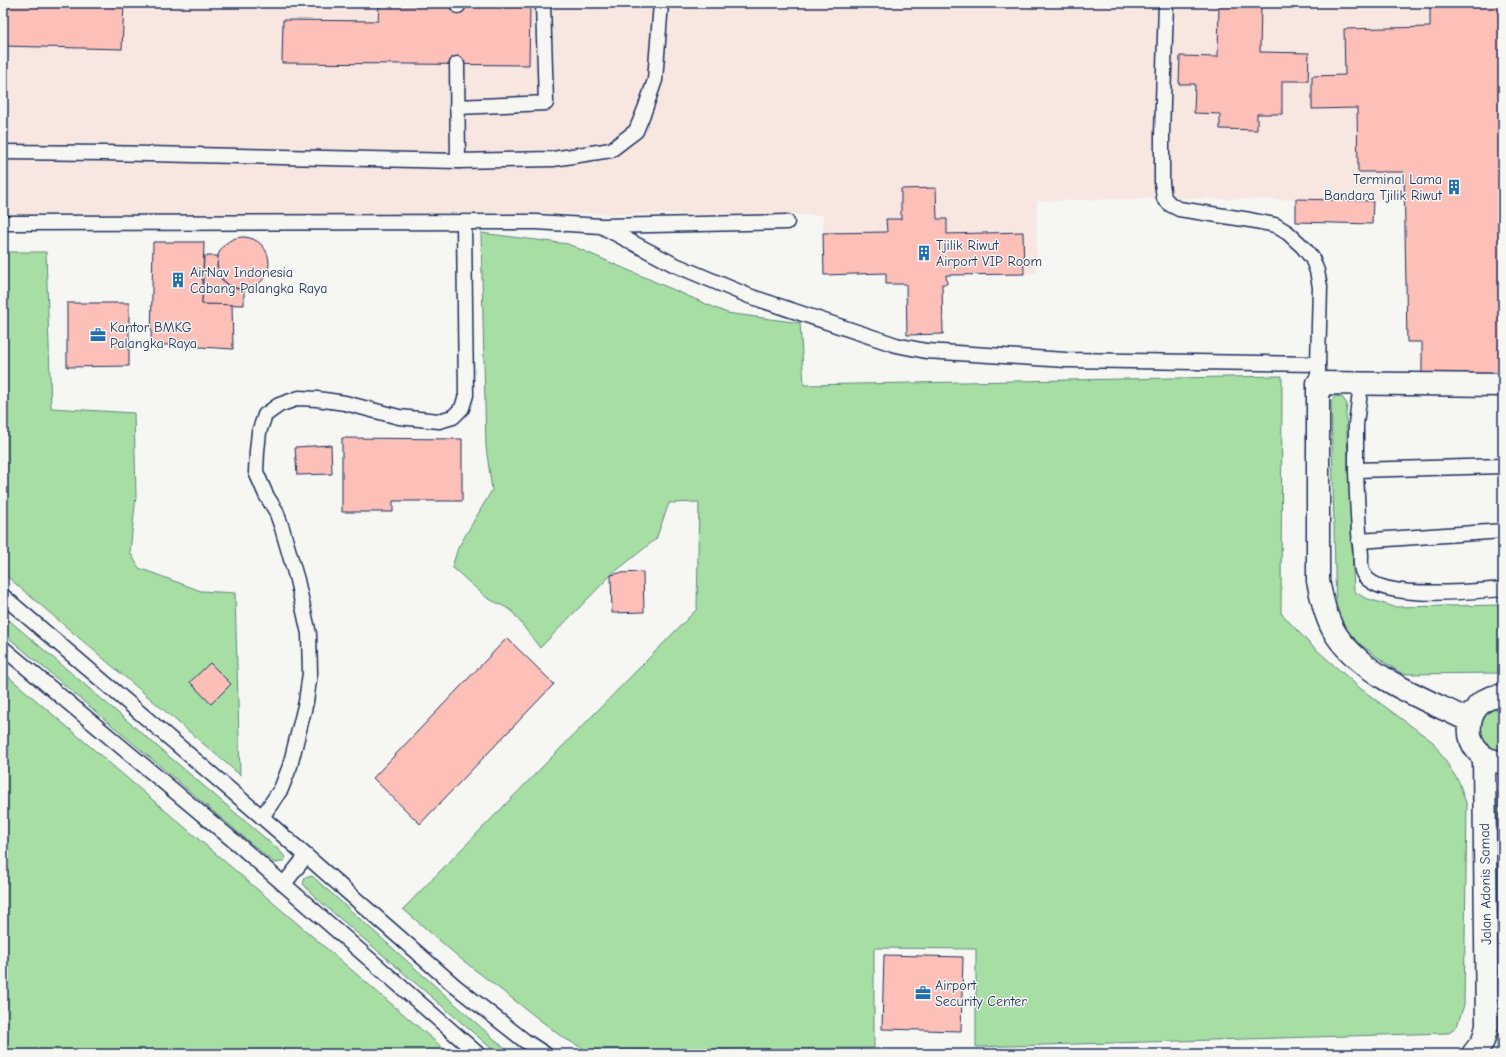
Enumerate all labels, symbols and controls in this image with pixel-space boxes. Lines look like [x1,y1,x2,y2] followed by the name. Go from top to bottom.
[1324,171,1443,204] place label: Terminal Lama Bandara Tjilik Riwut
[1445,178,1463,196] building icon: Terminal Lama Bandara Tjilik Riwut
[936,237,1042,270] place label: Tjilik Riwut Airport VIP Room
[915,244,933,262] building icon: Tjilik Riwut Airport VIP Room
[190,264,327,297] place label: AirNav Indonesia Cabang Palangka Raya
[169,271,187,289] building icon: AirNav Indonesia Cabang Palangka Raya
[110,319,197,352] place label: Kantor BMKG Palangka Raya
[89,326,107,344] office icon: Kantor BMKG Palangka Raya
[1476,823,1495,945] street label: Jalan Adonis Samad
[935,977,1027,1010] place label: Airport Security Center
[914,984,932,1002] office icon: Airport Security Center

